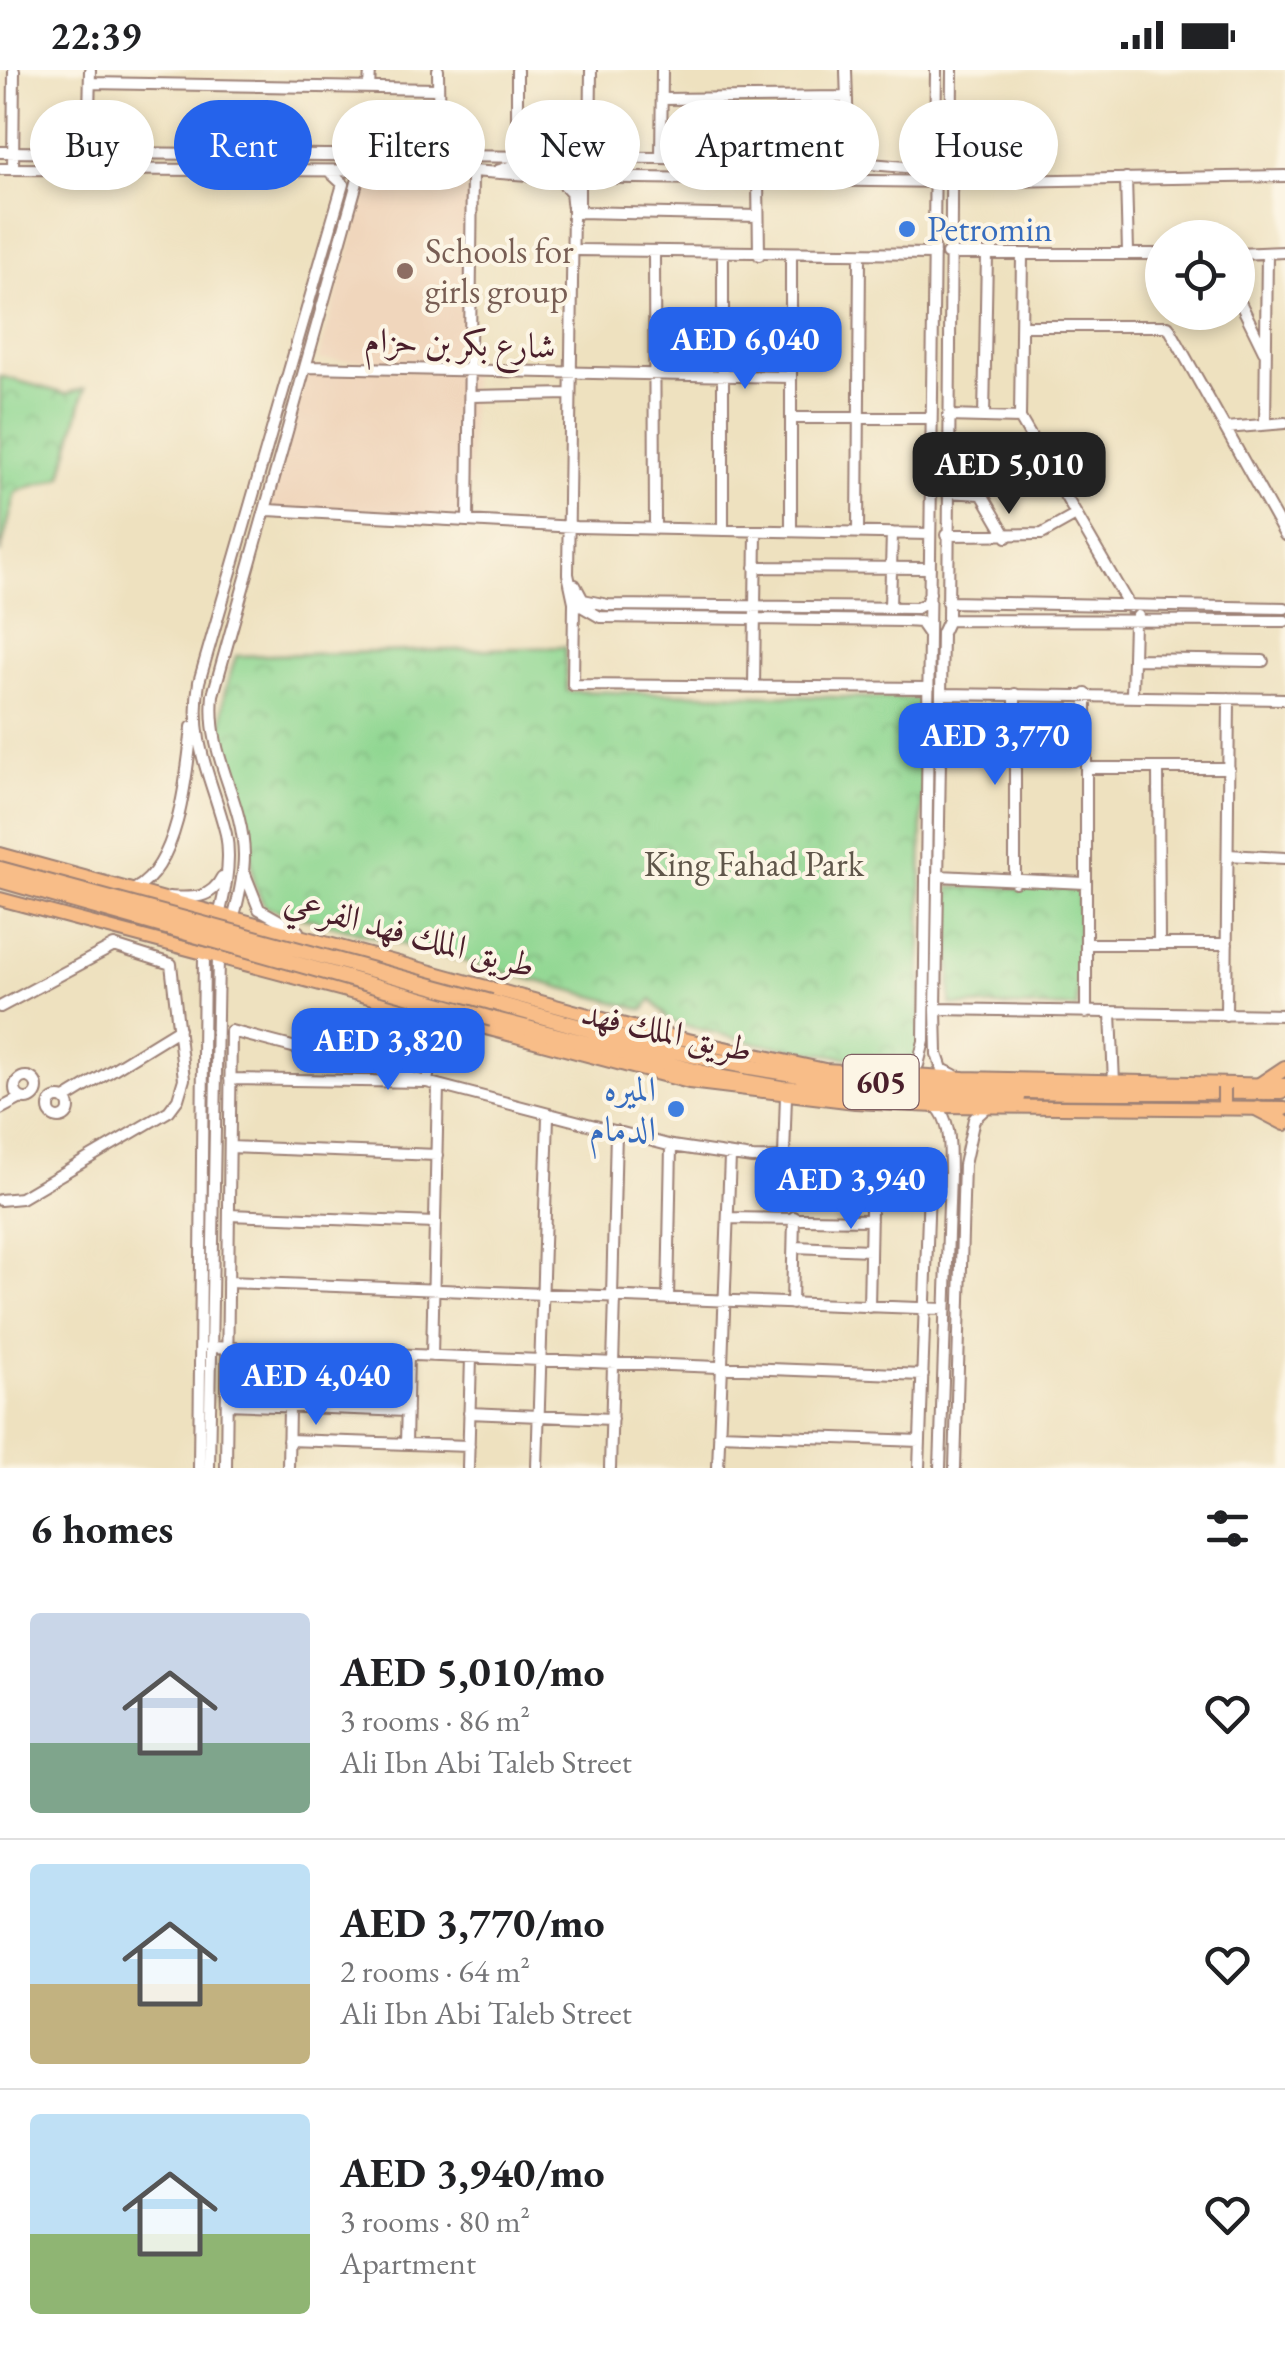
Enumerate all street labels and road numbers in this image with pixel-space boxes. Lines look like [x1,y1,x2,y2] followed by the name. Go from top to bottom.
[363,317,557,377] street label: شارع بكر بن حزام
[278,877,540,994] street label: طريق الملك فهد الفرعي
[577,989,757,1072] street label: طريق الملك فهد
[844,1055,918,1109] road number: 605

